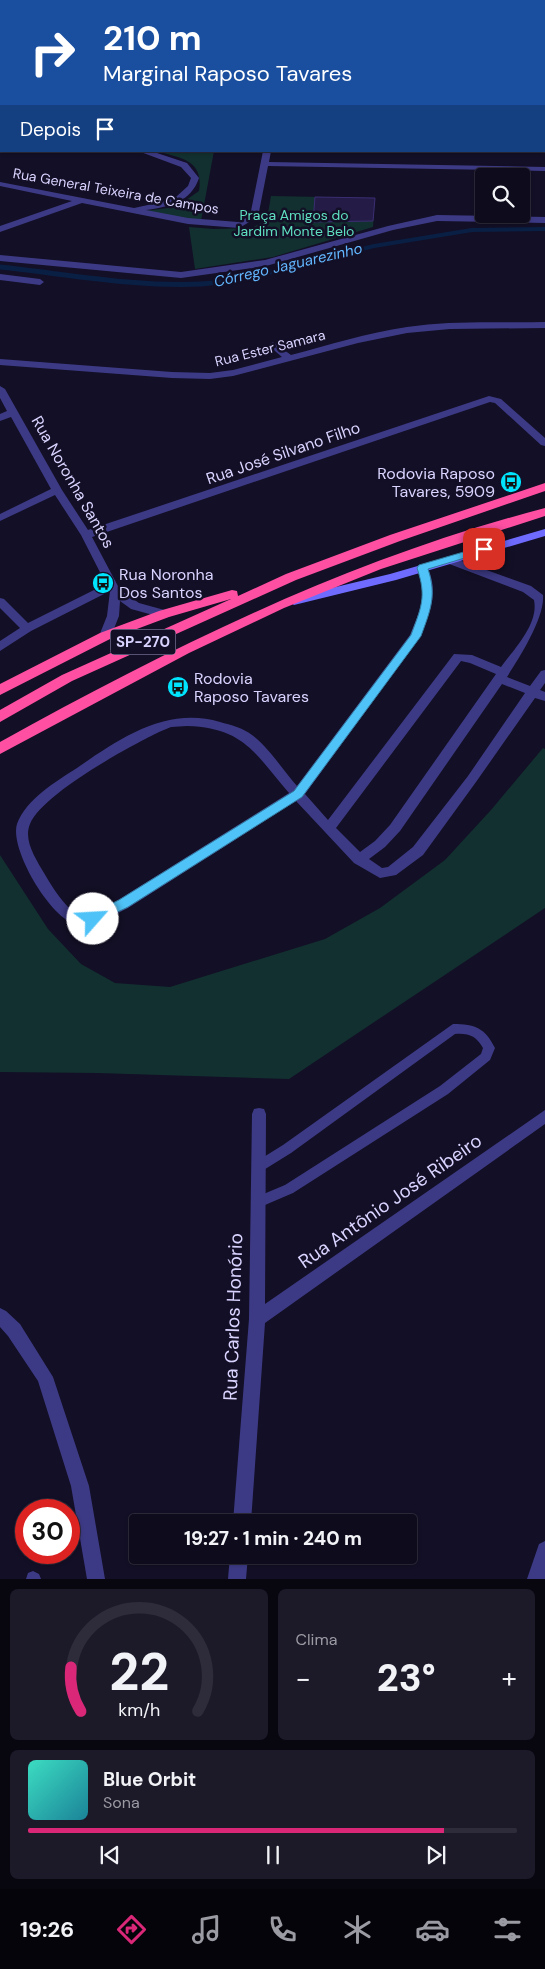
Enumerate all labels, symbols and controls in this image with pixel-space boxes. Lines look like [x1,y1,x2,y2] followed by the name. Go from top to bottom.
[103,15,202,61] text: 210 m
[20,20,85,85] icon: right
[103,59,352,88] text: Marginal Raposo Tavares
[91,115,119,143] icon: arrive
[20,117,81,142] text: Depois
[12,164,220,218] street label: Rua General Teixeira de Campos
[475,168,530,223] map controls
[475,168,530,223] button: search
[234,206,354,240] park label: Praça Amigos do Jardim Monte Belo
[212,238,364,292] water label: Córrego Jaguarezinho
[213,326,327,370] street label: Rua Ester Samara
[27,412,119,552] street label: Rua Noronha Santos
[203,417,363,489] street label: Rua José Silvano Filho
[377,463,495,502] place label: Rodovia Raposo Tavares, 5909
[499,470,523,494] bus stop icon: Rodovia Raposo Tavares, 5909
[463,528,505,570] pin
[470,535,498,563] icon: arrive
[119,564,213,603] place label: Rua Noronha Dos Santos
[91,571,115,595] bus stop icon: Rua Noronha Dos Santos
[110,630,176,654] road number: SP-270
[194,668,309,707] place label: Rodovia Raposo Tavares
[166,675,190,699] bus stop icon: Rodovia Raposo Tavares
[66,892,118,944] position arrow
[293,1128,487,1274] street label: Rua Antônio José Ribeiro
[218,1233,248,1401] street label: Rua Carlos Honório
[15,1499,80,1564] speed limit sign: 30
[184,1526,362,1551] text: 19:27 · 1 min · 240 m
[296,1629,337,1650] text: Clima
[109,1638,169,1706] text: 22
[377,1653,436,1703] text: 23°
[296,1660,311,1697] text: −
[502,1660,517,1697] text: +
[118,1698,160,1722] text: km/h
[103,1767,196,1792] text: Blue Orbit
[103,1792,140,1813] text: Sona
[96,1841,124,1869] icon: previous
[259,1841,287,1869] icon: pause
[422,1841,450,1869] icon: next
[114,1912,149,1947] icon: directions
[189,1912,224,1947] icon: music
[265,1912,300,1947] icon: phone
[340,1912,375,1947] icon: climate
[415,1912,450,1947] icon: car
[490,1912,525,1947] icon: filters
[20,1915,74,1944] text: 19:26

